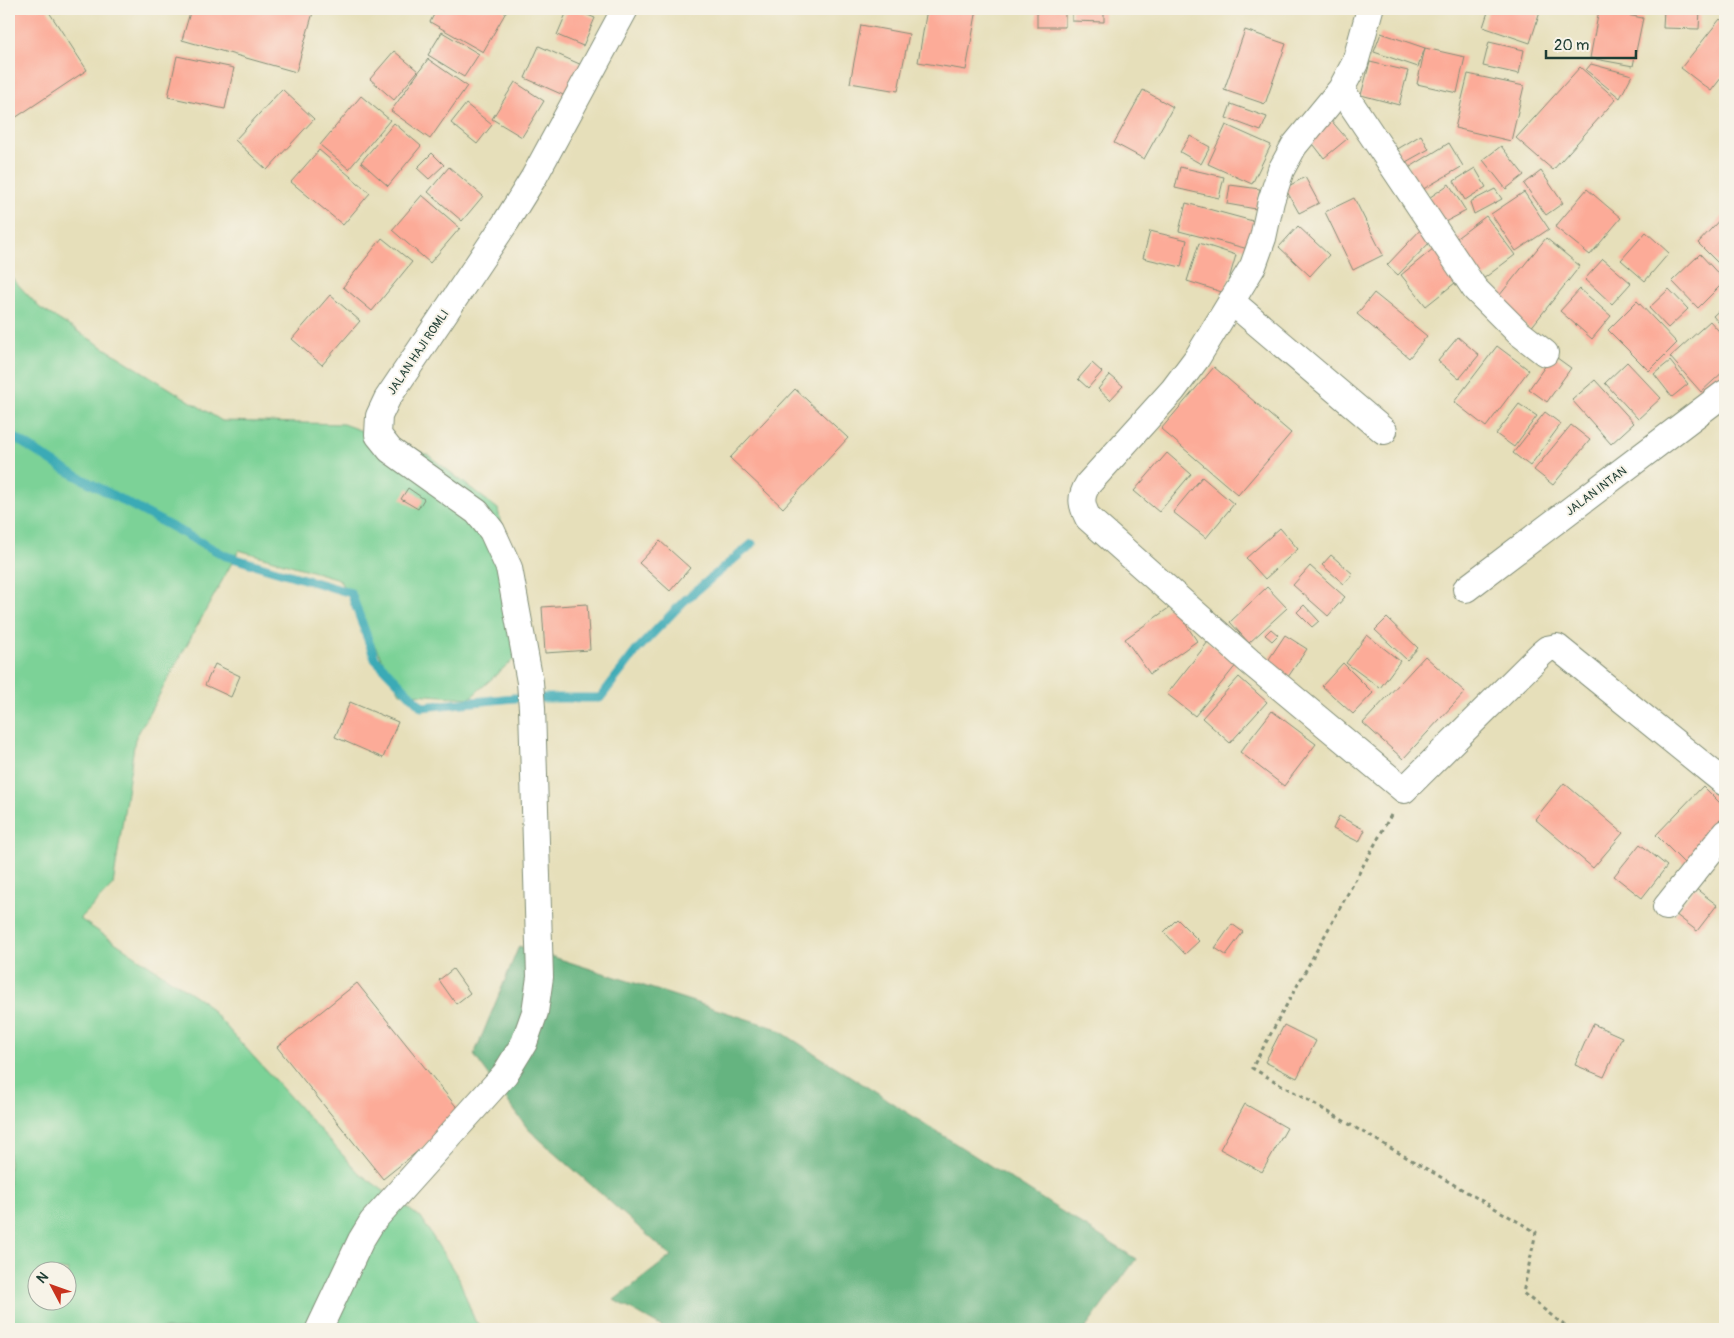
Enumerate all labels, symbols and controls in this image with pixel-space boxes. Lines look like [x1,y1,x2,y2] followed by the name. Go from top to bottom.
[1546,28,1636,60] scale bar
[1554,36,1589,55] text: 20 m
[384,307,452,398] street label: JALAN HAJI ROMLI
[1563,464,1630,519] street label: JALAN INTAN
[28,1260,78,1310] north arrow
[33,1269,52,1287] text: N

